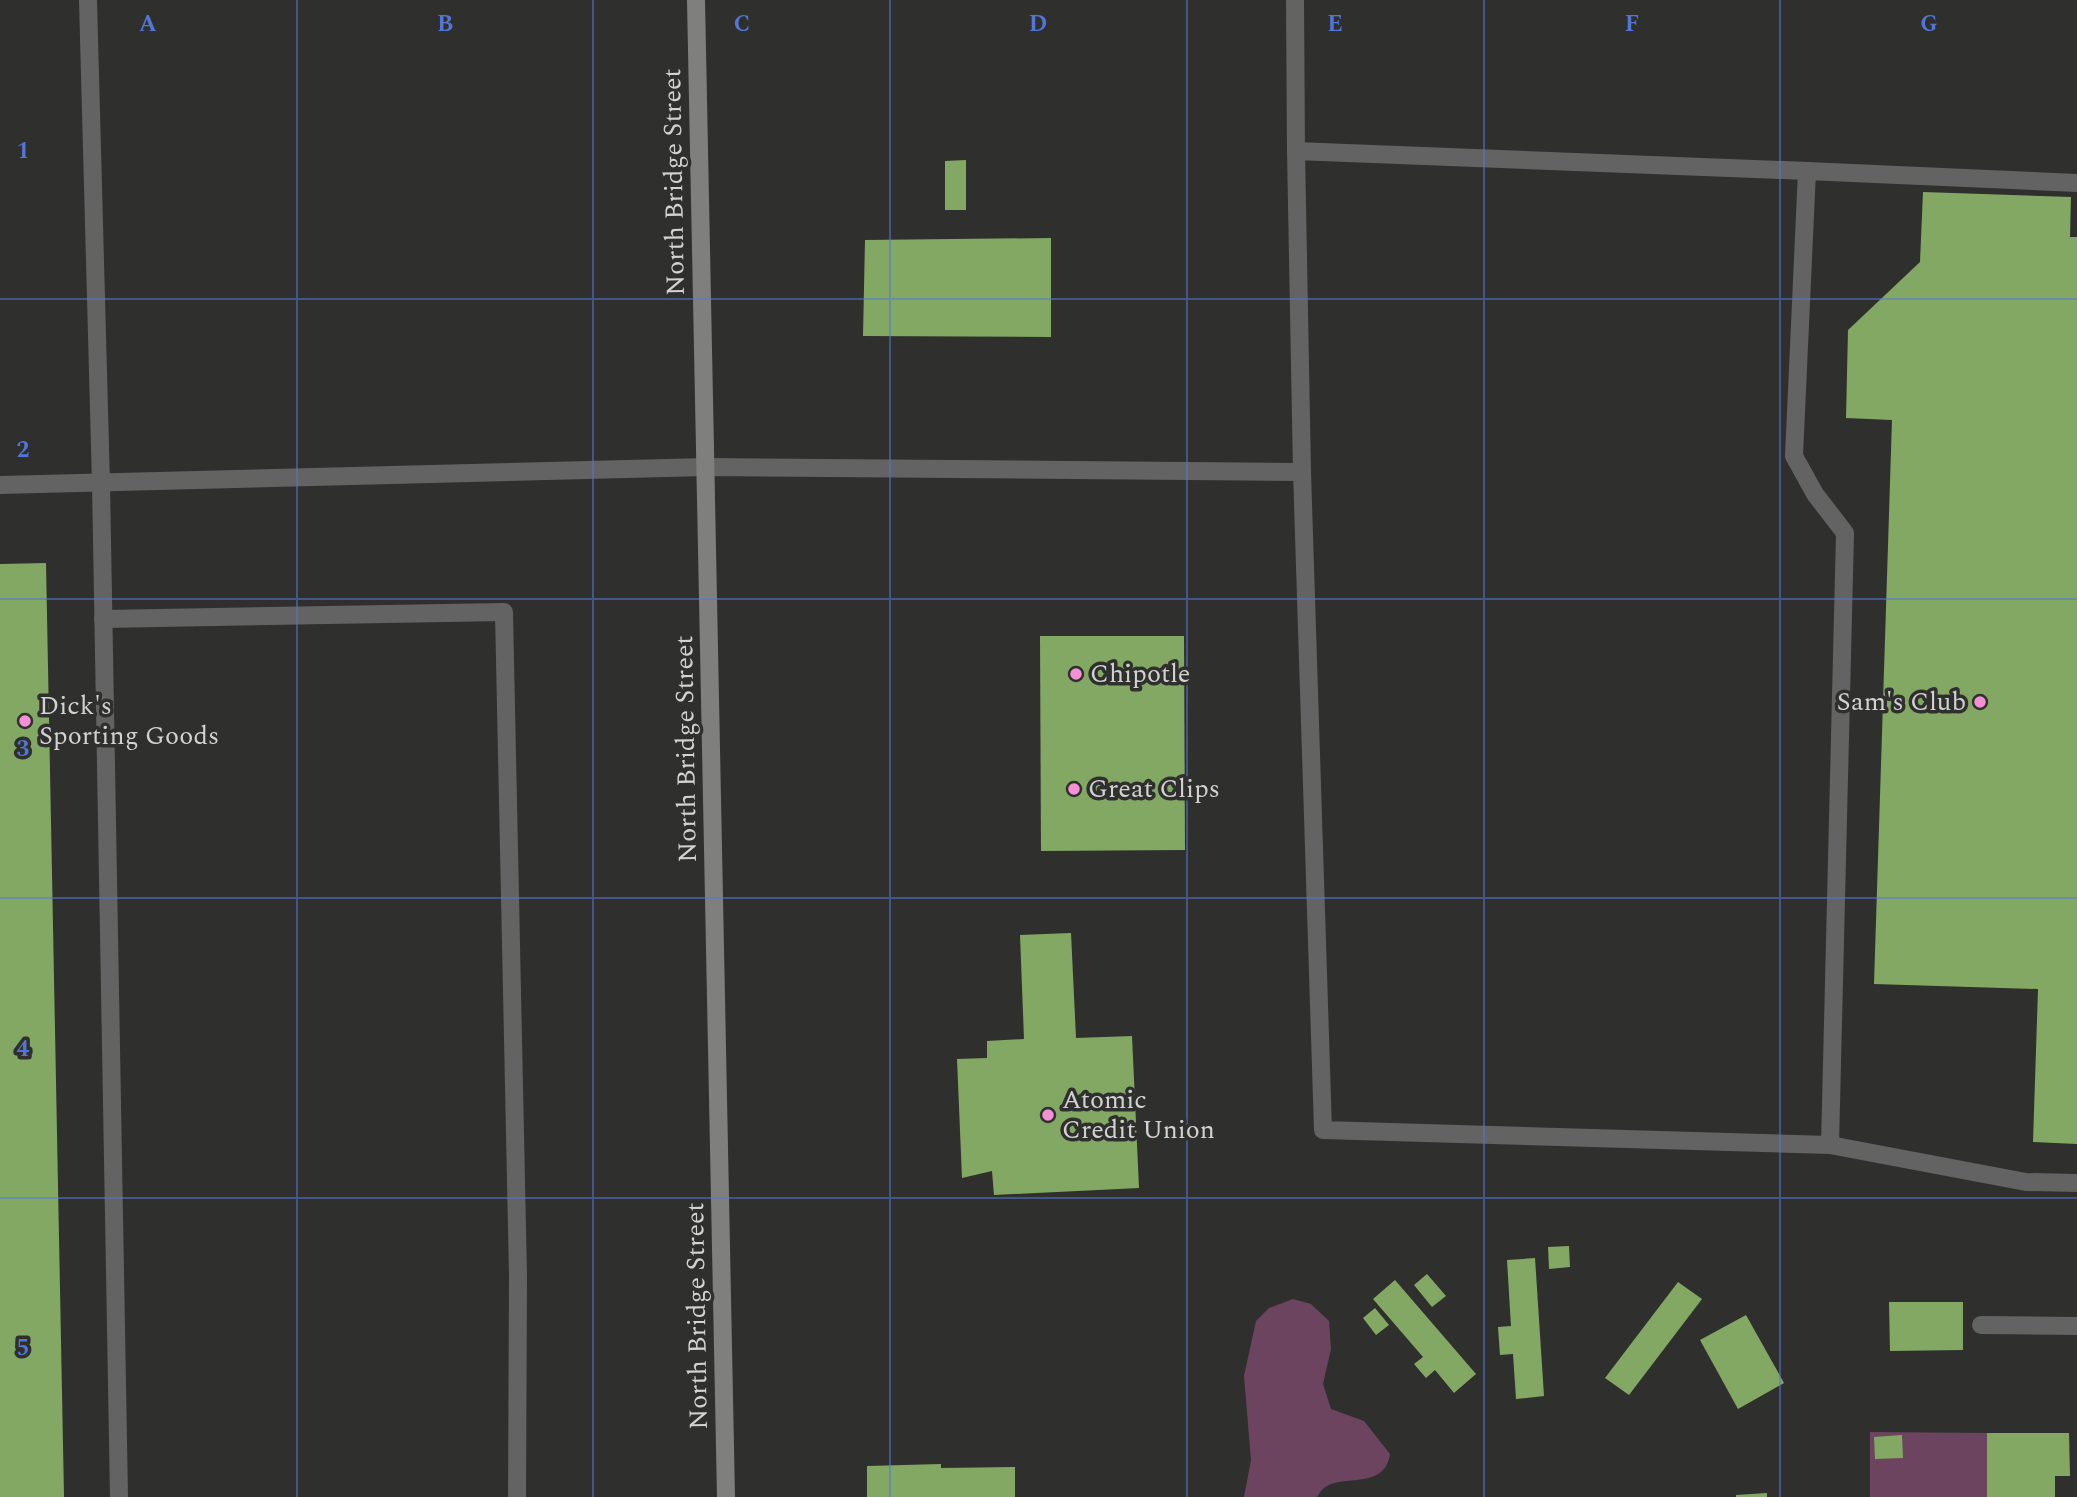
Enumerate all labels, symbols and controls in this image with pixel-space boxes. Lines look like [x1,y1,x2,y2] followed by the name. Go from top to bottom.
[139,7,157,42] text: A
[437,7,453,42] text: B
[734,7,750,42] text: C
[1029,7,1047,42] text: D
[1327,7,1343,42] text: E
[1625,7,1639,42] text: F
[1920,7,1938,42] text: G
[652,68,696,296] street label: North Bridge Street
[17,134,29,169] text: 1
[17,433,30,468] text: 2
[664,635,708,863] street label: North Bridge Street
[1090,654,1190,694] place label: Chipotle
[1068,666,1084,682] marker: Chipotle
[1837,682,1966,722] place label: Sam's Club
[39,686,219,756] place label: Dick's Sporting Goods
[1972,694,1988,710] marker: Sam's Club
[17,713,33,729] marker: Dick's Sporting Goods
[17,732,30,767] text: 3
[1088,769,1220,809] place label: Great Clips
[1066,781,1082,797] marker: Great Clips
[17,1032,30,1067] text: 4
[1062,1080,1215,1150] place label: Atomic Credit Union
[1040,1107,1056,1123] marker: Atomic Credit Union
[675,1202,719,1430] street label: North Bridge Street
[17,1331,29,1366] text: 5

